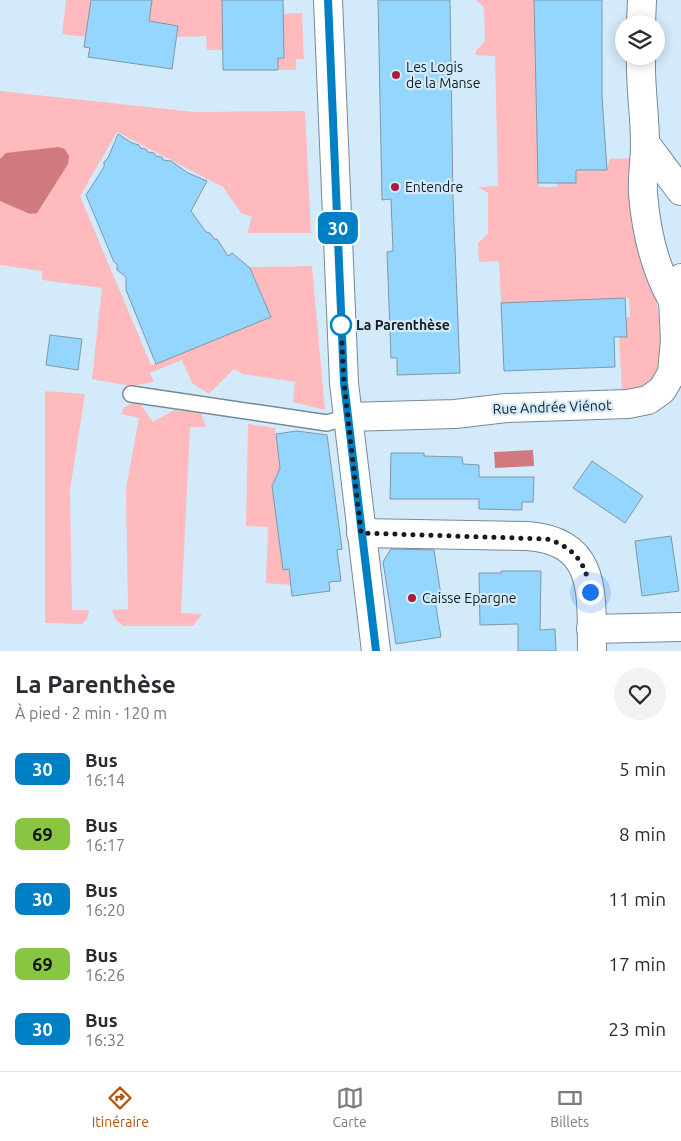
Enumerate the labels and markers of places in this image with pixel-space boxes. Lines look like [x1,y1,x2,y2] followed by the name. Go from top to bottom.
[406,59,480,91] place label: Les Logis de la Manse
[390,69,402,81] marker: Les Logis de la Manse
[405,179,463,195] place label: Entendre
[389,181,401,193] marker: Entendre
[330,314,352,336] marker: La Parenthèse
[356,317,450,333] place label: La Parenthèse
[422,590,517,606] place label: Caisse Epargne
[406,592,418,604] marker: Caisse Epargne

